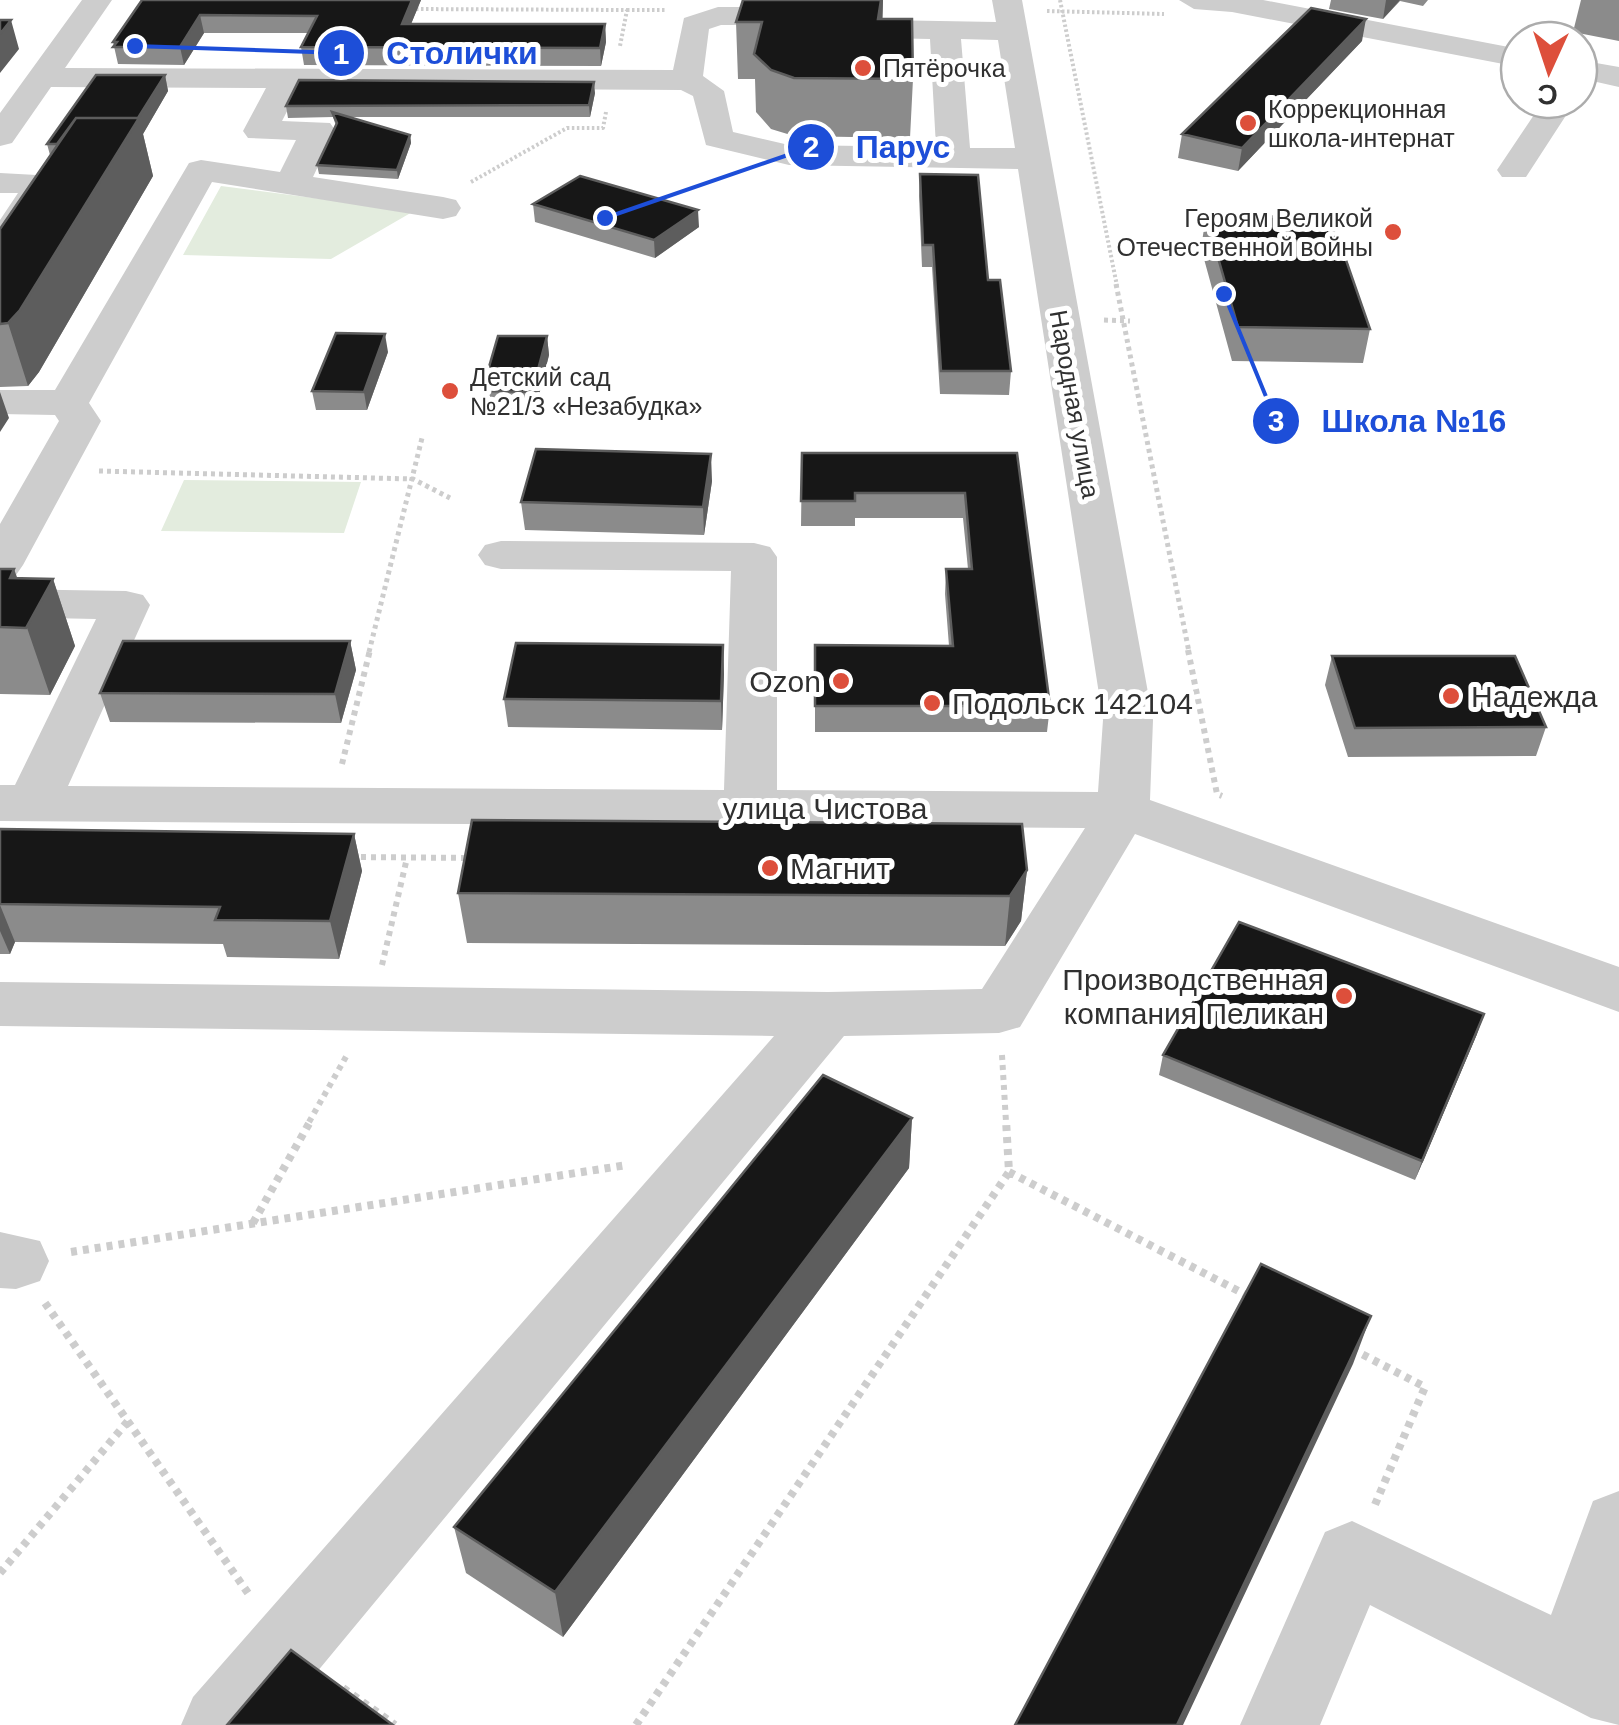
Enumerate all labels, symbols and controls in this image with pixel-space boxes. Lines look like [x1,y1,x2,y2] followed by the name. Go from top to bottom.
[1499,20,1599,120] north arrow
[316,22,557,84] callout: Столички
[386,35,538,71] text: Столички
[333,37,349,70] text: 1
[883,54,1006,82] place label: Пятёрочка
[852,57,874,79] marker: Пятёрочка
[1537,78,1559,110] text: С
[1268,95,1455,152] place label: Коррекционная школа-интернат
[1237,112,1259,134] marker: Коррекционная школа-интернат
[786,116,970,178] callout: Парус
[856,129,950,165] text: Парус
[803,130,819,163] text: 2
[1116,204,1373,261] place label: Героям Великой Отечественной войны
[1382,221,1404,243] marker: Героям Великой Отечественной войны
[1045,308,1105,500] street label: Народная улица
[470,363,702,420] place label: Детский сад №21/3 «Незабудка»
[439,380,461,402] marker: Детский сад №21/3 «Незабудка»
[1251,390,1526,452] callout: Школа №16
[1322,403,1506,439] text: Школа №16
[1268,404,1284,437] text: 3
[749,665,821,698] place label: Ozon
[830,670,852,692] marker: Ozon
[1471,680,1598,713] place label: Надежда
[1440,685,1462,707] marker: Надежда
[952,687,1193,720] place label: Подольск 142104
[921,692,943,714] marker: Подольск 142104
[723,792,928,825] street label: улица Чистова
[790,852,890,885] place label: Магнит
[759,857,781,879] marker: Магнит
[1062,963,1324,1030] place label: Производственная компания Пеликан
[1333,985,1355,1007] marker: Производственная компания Пеликан

